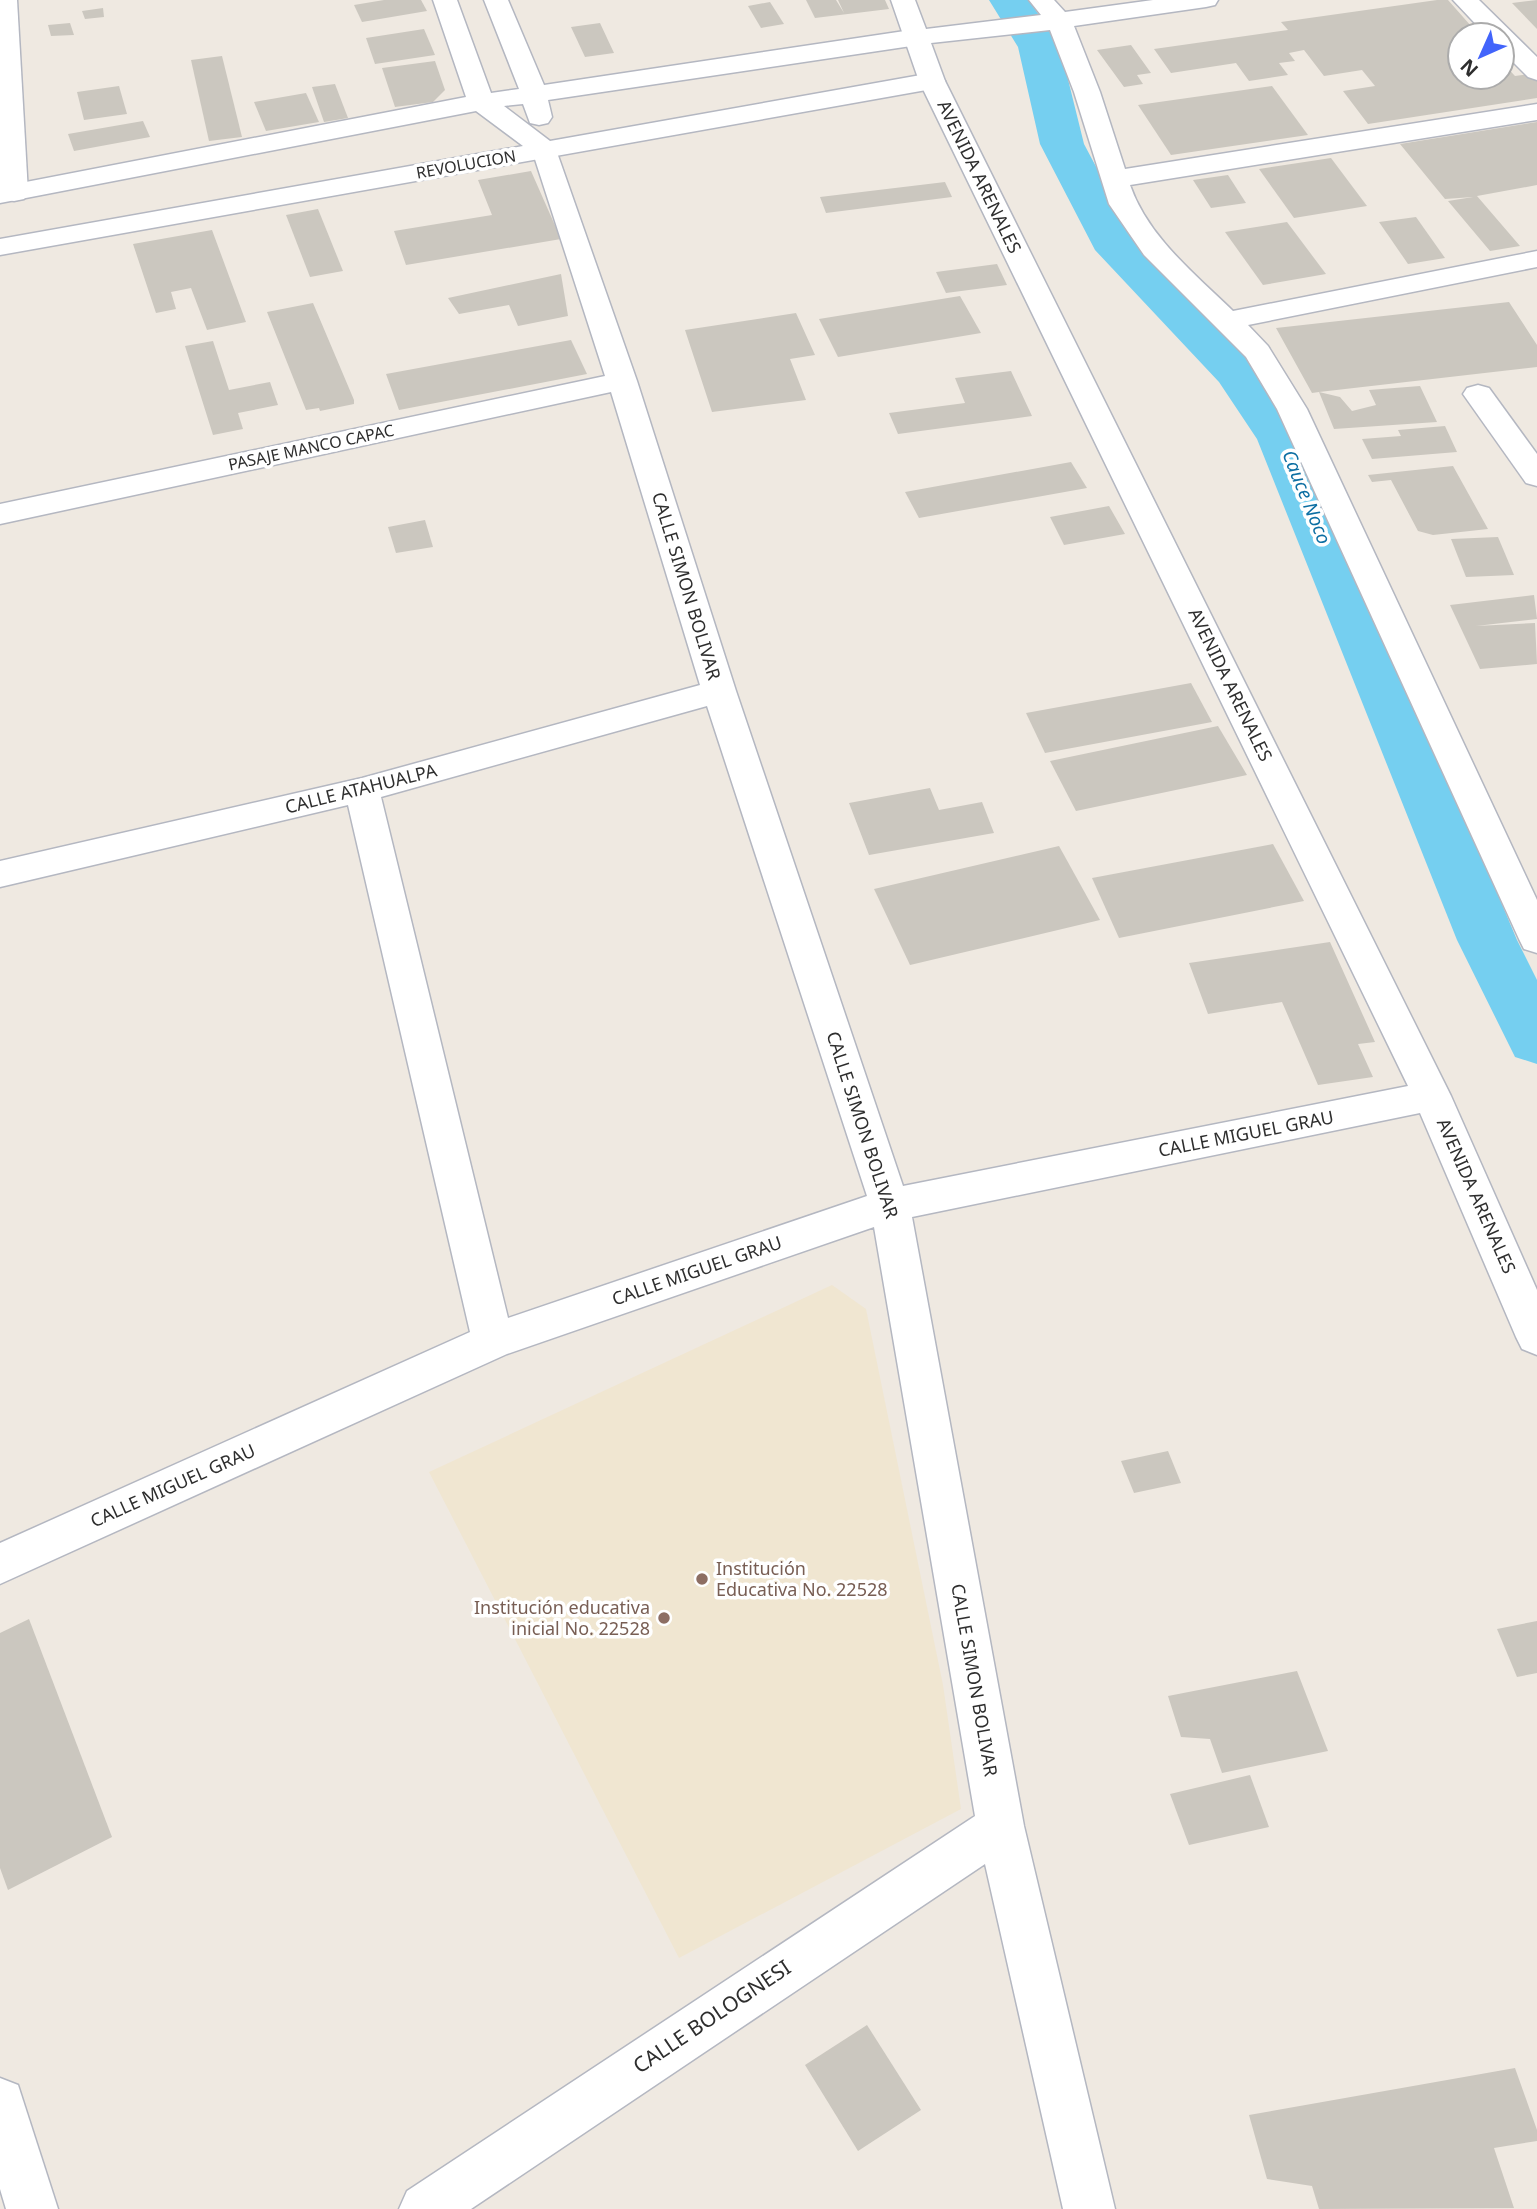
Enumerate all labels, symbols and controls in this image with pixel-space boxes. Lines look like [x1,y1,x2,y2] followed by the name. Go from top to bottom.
[1446,21,1516,91] north arrow
[1454,53,1484,83] text: N
[932,96,1027,257] street label: AVENIDA ARENALES
[414,144,518,184] street label: REVOLUCION
[226,419,396,475] street label: PASAJE MANCO CAPAC
[1276,446,1338,548] water label: Cauce Noco
[647,489,727,683] street label: CALLE SIMON BOLIVAR
[1183,604,1278,765] street label: AVENIDA ARENALES
[282,757,440,819] street label: CALLE ATAHUALPA
[821,1028,905,1221] street label: CALLE SIMON BOLIVAR
[1156,1104,1336,1162] street label: CALLE MIGUEL GRAU
[1432,1114,1522,1277] street label: AVENIDA ARENALES
[609,1230,785,1310] street label: CALLE MIGUEL GRAU
[86,1438,259,1532] street label: CALLE MIGUEL GRAU
[716,1556,888,1601] place label: Institución Educativa No. 22528
[694,1571,710,1587] marker: Institución Educativa No. 22528
[946,1582,1004,1778] street label: CALLE SIMON BOLIVAR
[474,1595,650,1640] place label: Institución educativa inicial No. 22528
[656,1610,672,1626] marker: Institución educativa inicial No. 22528
[627,1953,796,2079] street label: CALLE BOLOGNESI

